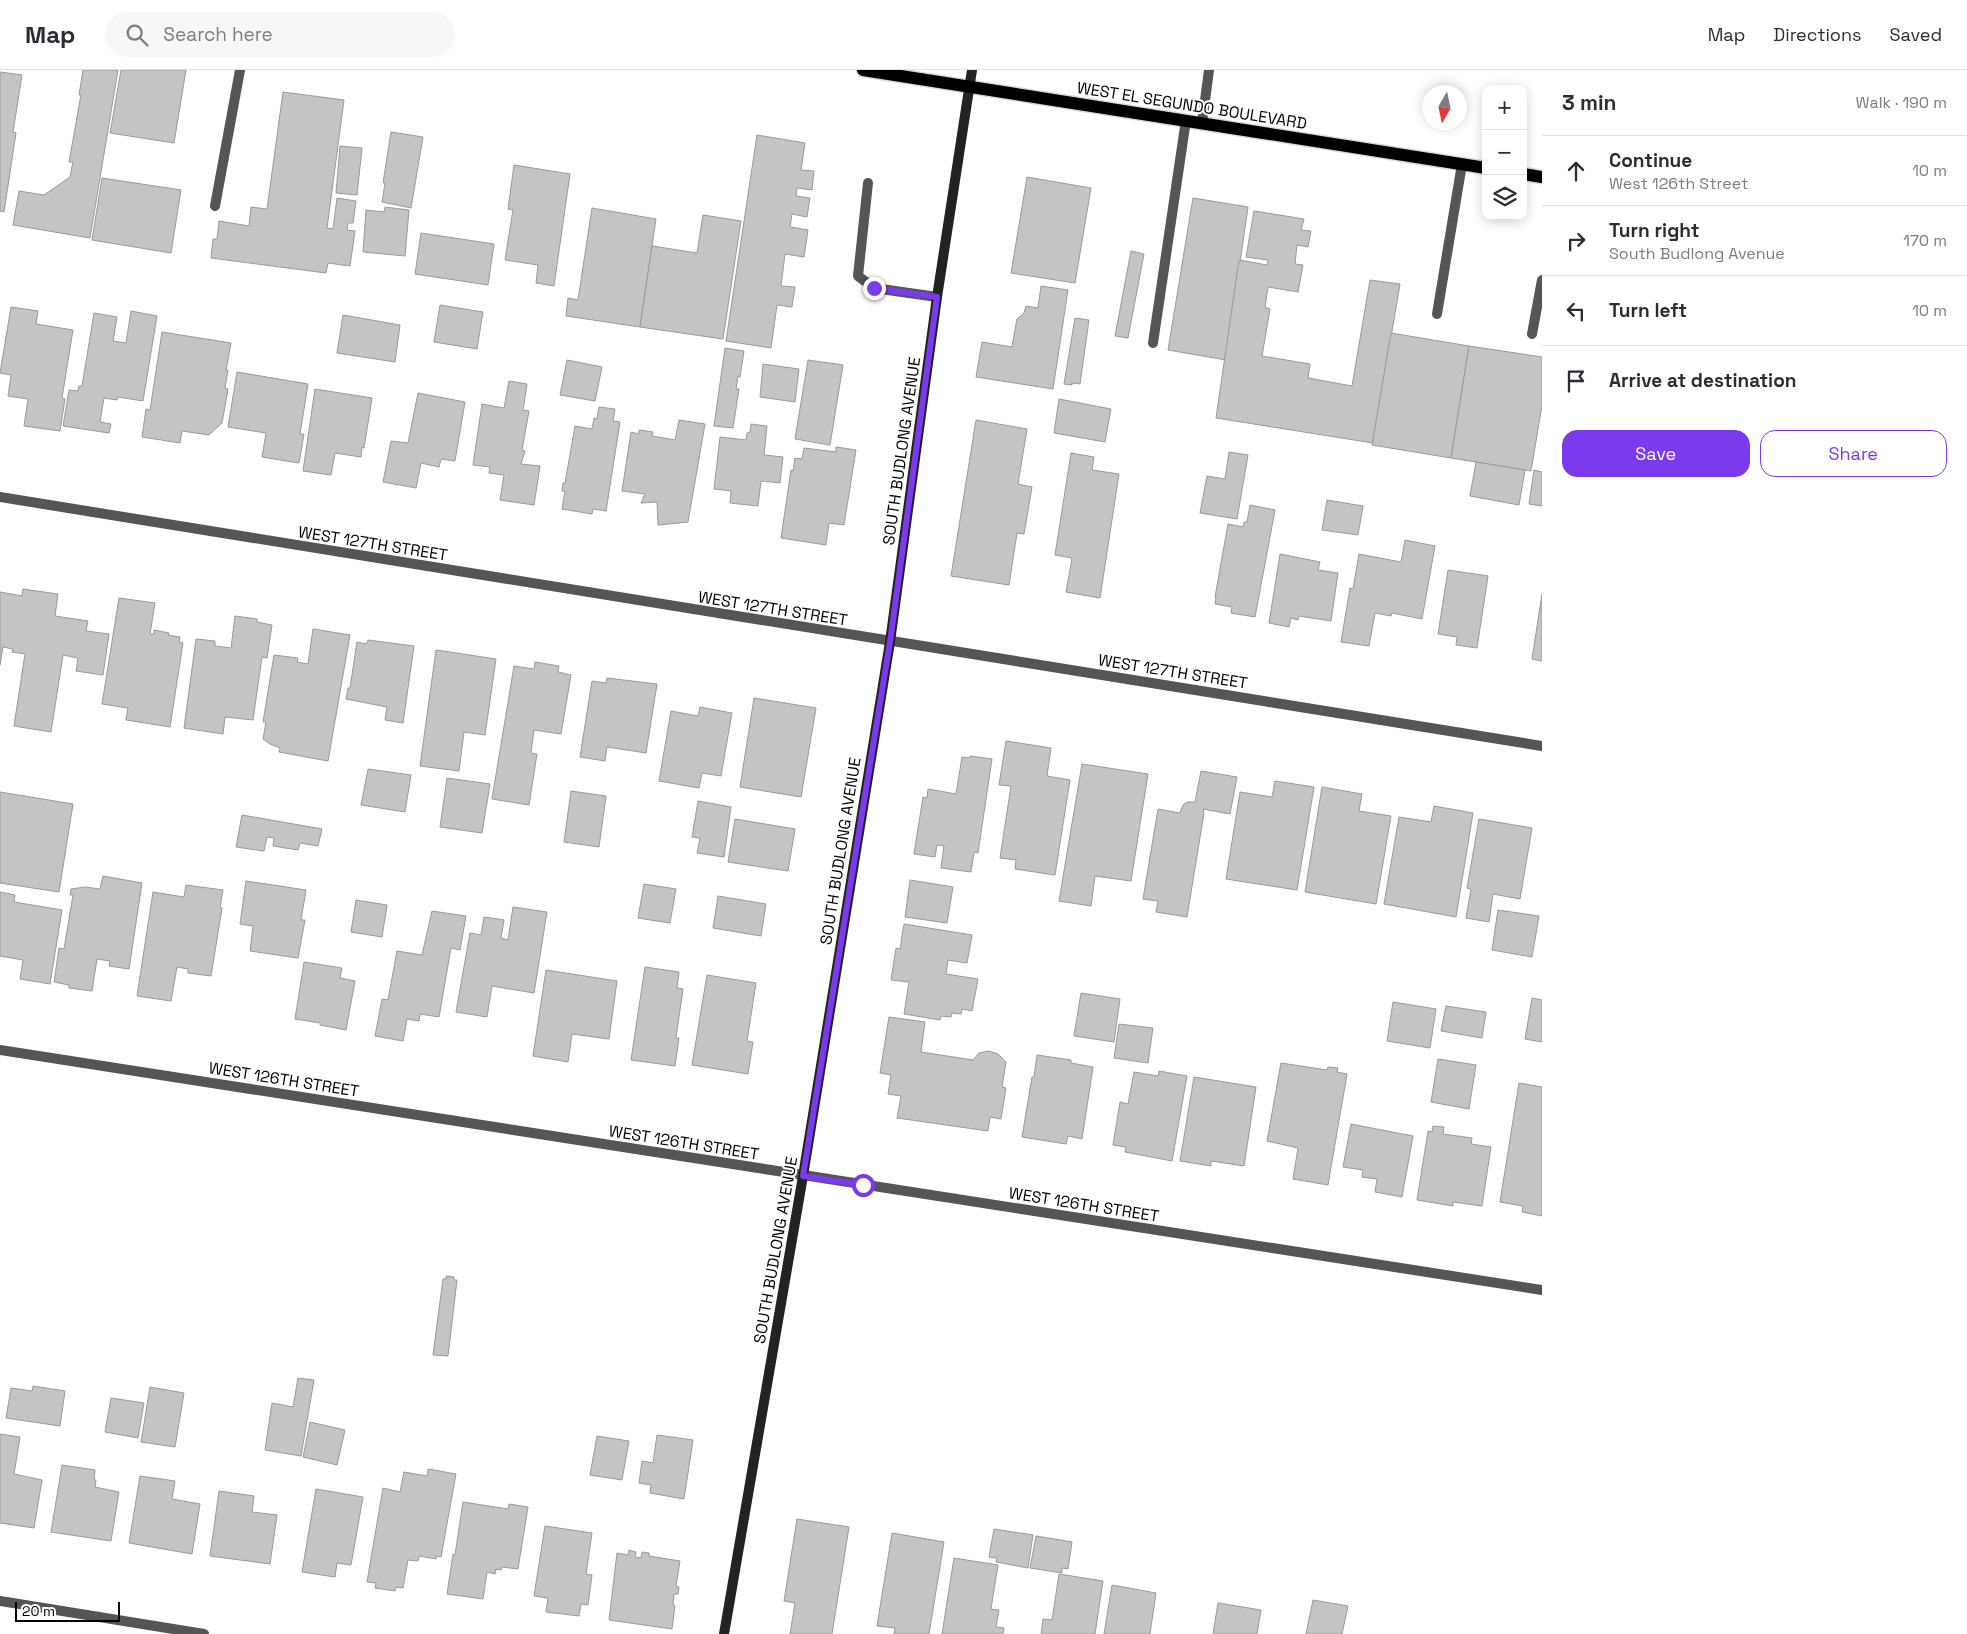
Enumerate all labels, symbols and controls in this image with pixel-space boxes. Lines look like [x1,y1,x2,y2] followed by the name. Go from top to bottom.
[105,12,455,57] search box
[25,19,75,50] text: Map
[123,21,151,49] icon: search
[163,22,273,47] text: Search here
[1708,23,1745,46] text: Map
[1773,23,1862,46] text: Directions
[1890,23,1942,46] text: Saved
[1075,77,1308,134] street label: WEST EL SEGUNDO BOULEVARD
[1422,85,1467,130] north arrow
[1482,85,1527,220] map controls
[1482,85,1527,130] button: +
[1562,89,1617,116] text: 3 min
[1856,92,1947,113] text: Walk · 190 m
[1482,130,1527,175] button: −
[1609,148,1692,173] text: Continue
[1562,157,1590,185] icon: ahead
[1912,160,1947,181] text: 10 m
[1609,173,1748,194] text: West 126th Street
[1482,175,1527,220] button: layers
[1609,218,1699,243] text: Turn right
[1562,227,1590,255] icon: right
[1903,230,1947,251] text: 170 m
[1609,243,1785,264] text: South Budlong Avenue
[863,277,886,300] route end
[1562,297,1590,325] icon: left
[1609,298,1687,323] text: Turn left
[1912,300,1947,321] text: 10 m
[878,356,925,546] street label: SOUTH BUDLONG AVENUE
[1562,367,1590,395] icon: arrive
[1609,368,1797,393] text: Arrive at destination
[1562,430,1750,477] button: Save
[1760,430,1947,477] button: Share
[297,521,449,566] street label: WEST 127TH STREET
[697,586,849,631] street label: WEST 127TH STREET
[1097,649,1249,694] street label: WEST 127TH STREET
[815,756,866,946] street label: SOUTH BUDLONG AVENUE
[207,1057,361,1102] street label: WEST 126TH STREET
[607,1120,761,1165] street label: WEST 126TH STREET
[749,1155,802,1345] street label: SOUTH BUDLONG AVENUE
[852,1174,875,1197] route start
[1007,1182,1161,1227] street label: WEST 126TH STREET
[15,1599,120,1622] scale bar
[22,1602,55,1620] text: 20 m

